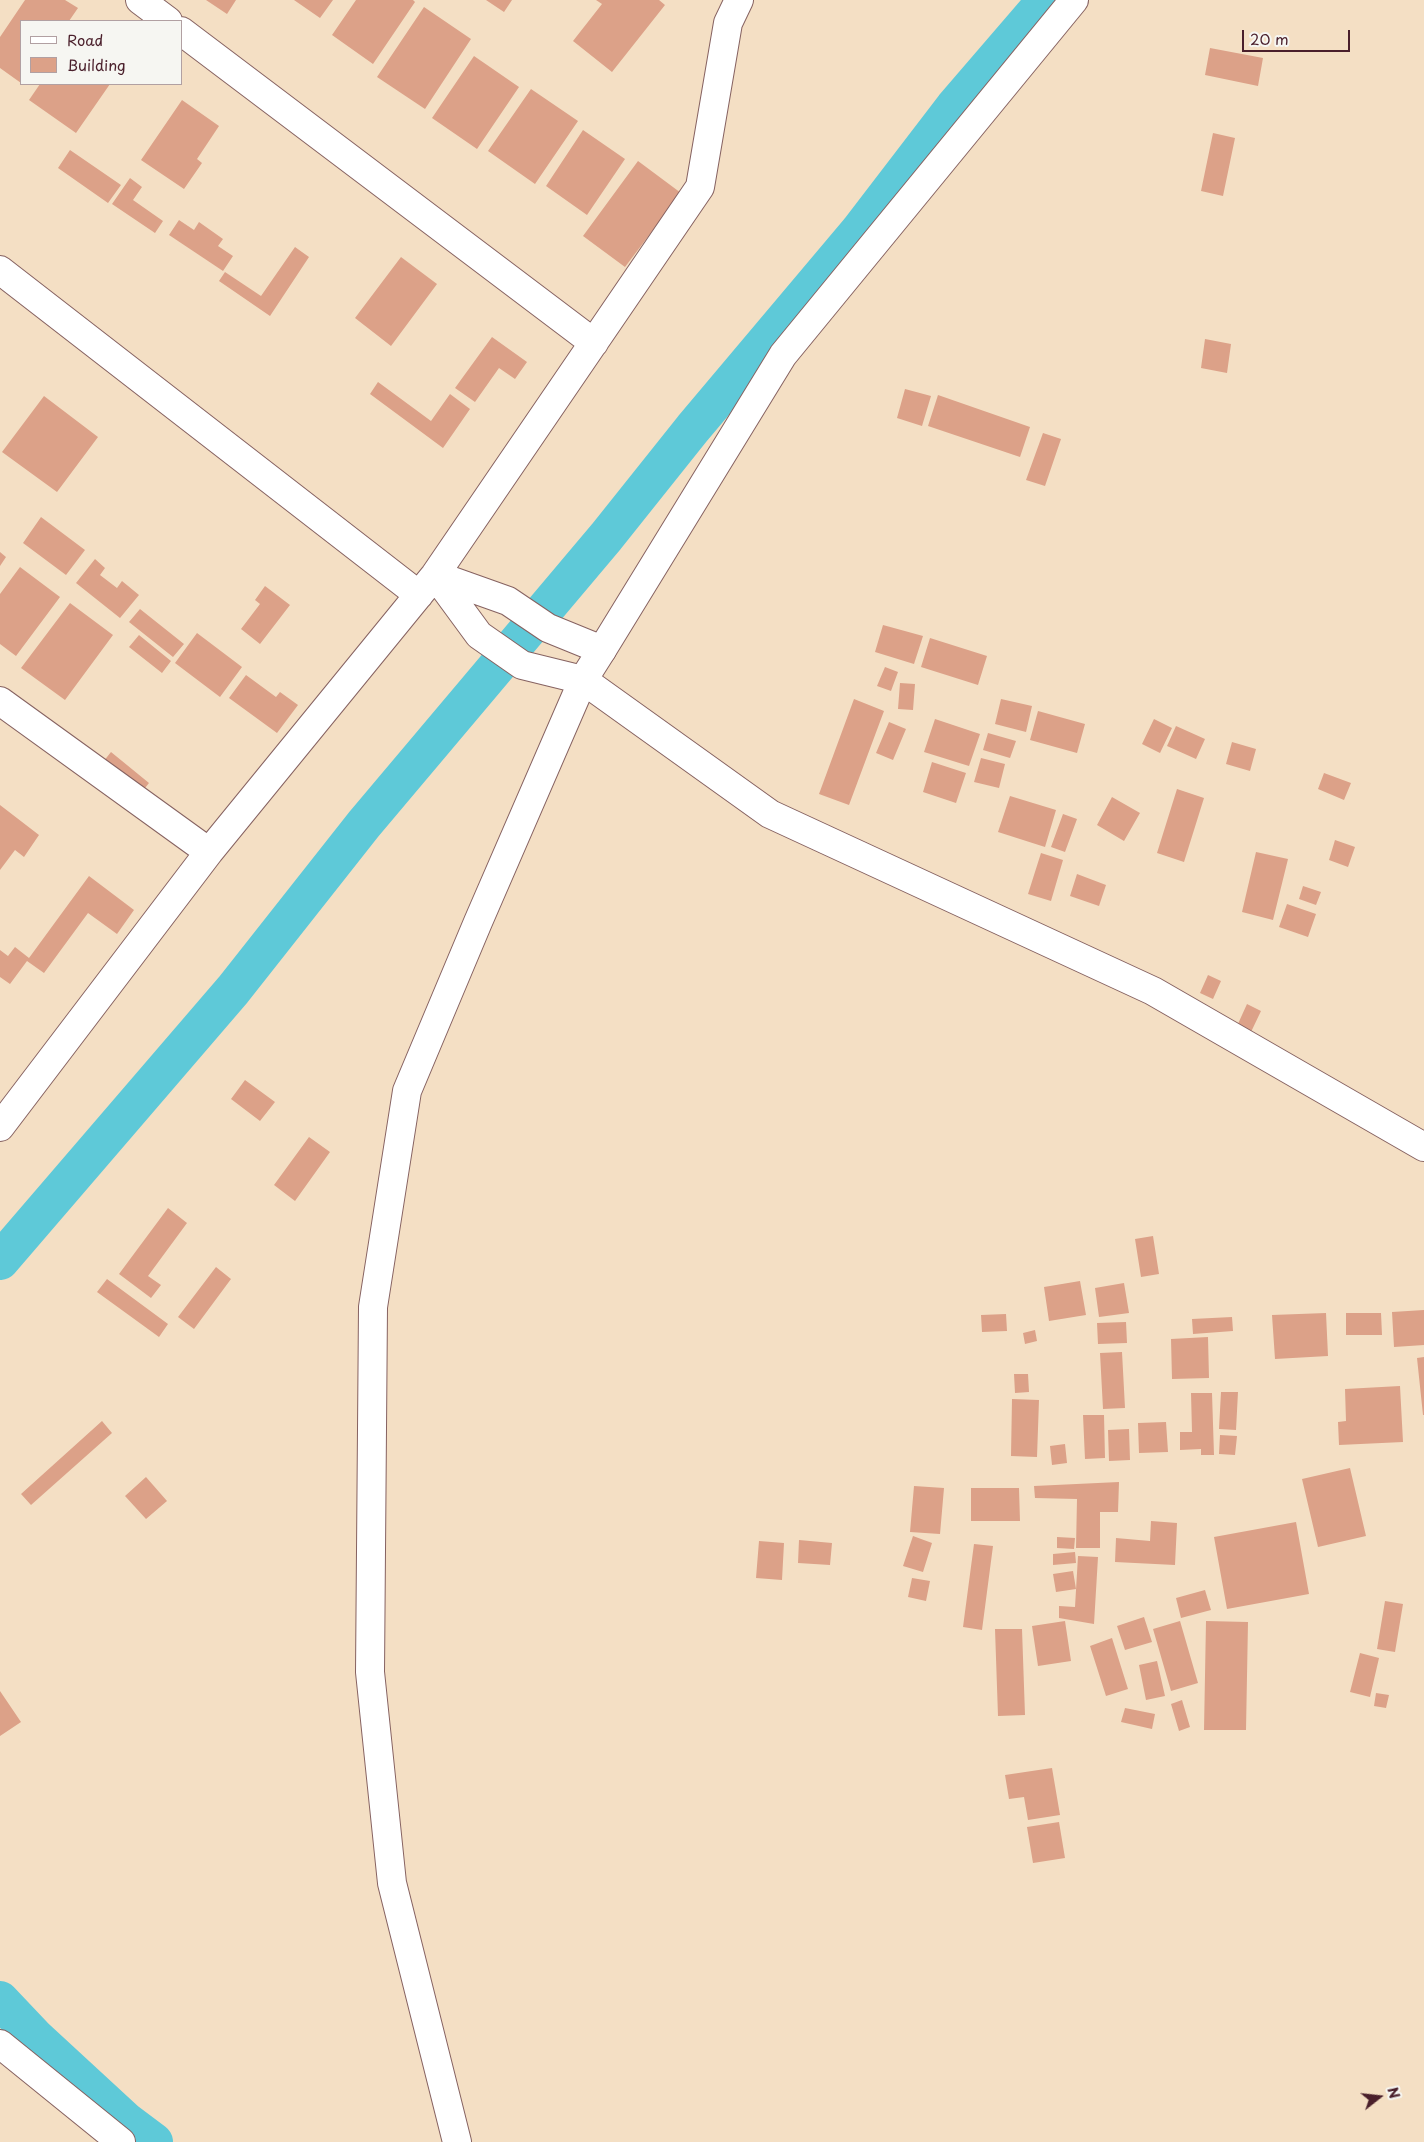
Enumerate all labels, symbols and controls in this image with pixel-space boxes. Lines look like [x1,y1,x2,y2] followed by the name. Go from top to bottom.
[20,20,182,85] legend
[1244,20,1352,52] scale bar
[1250,27,1289,50] text: 20 m
[67,28,103,51] text: Road
[67,53,126,76] text: Building
[1354,2072,1404,2122] north arrow
[1382,2085,1406,2101] text: N

